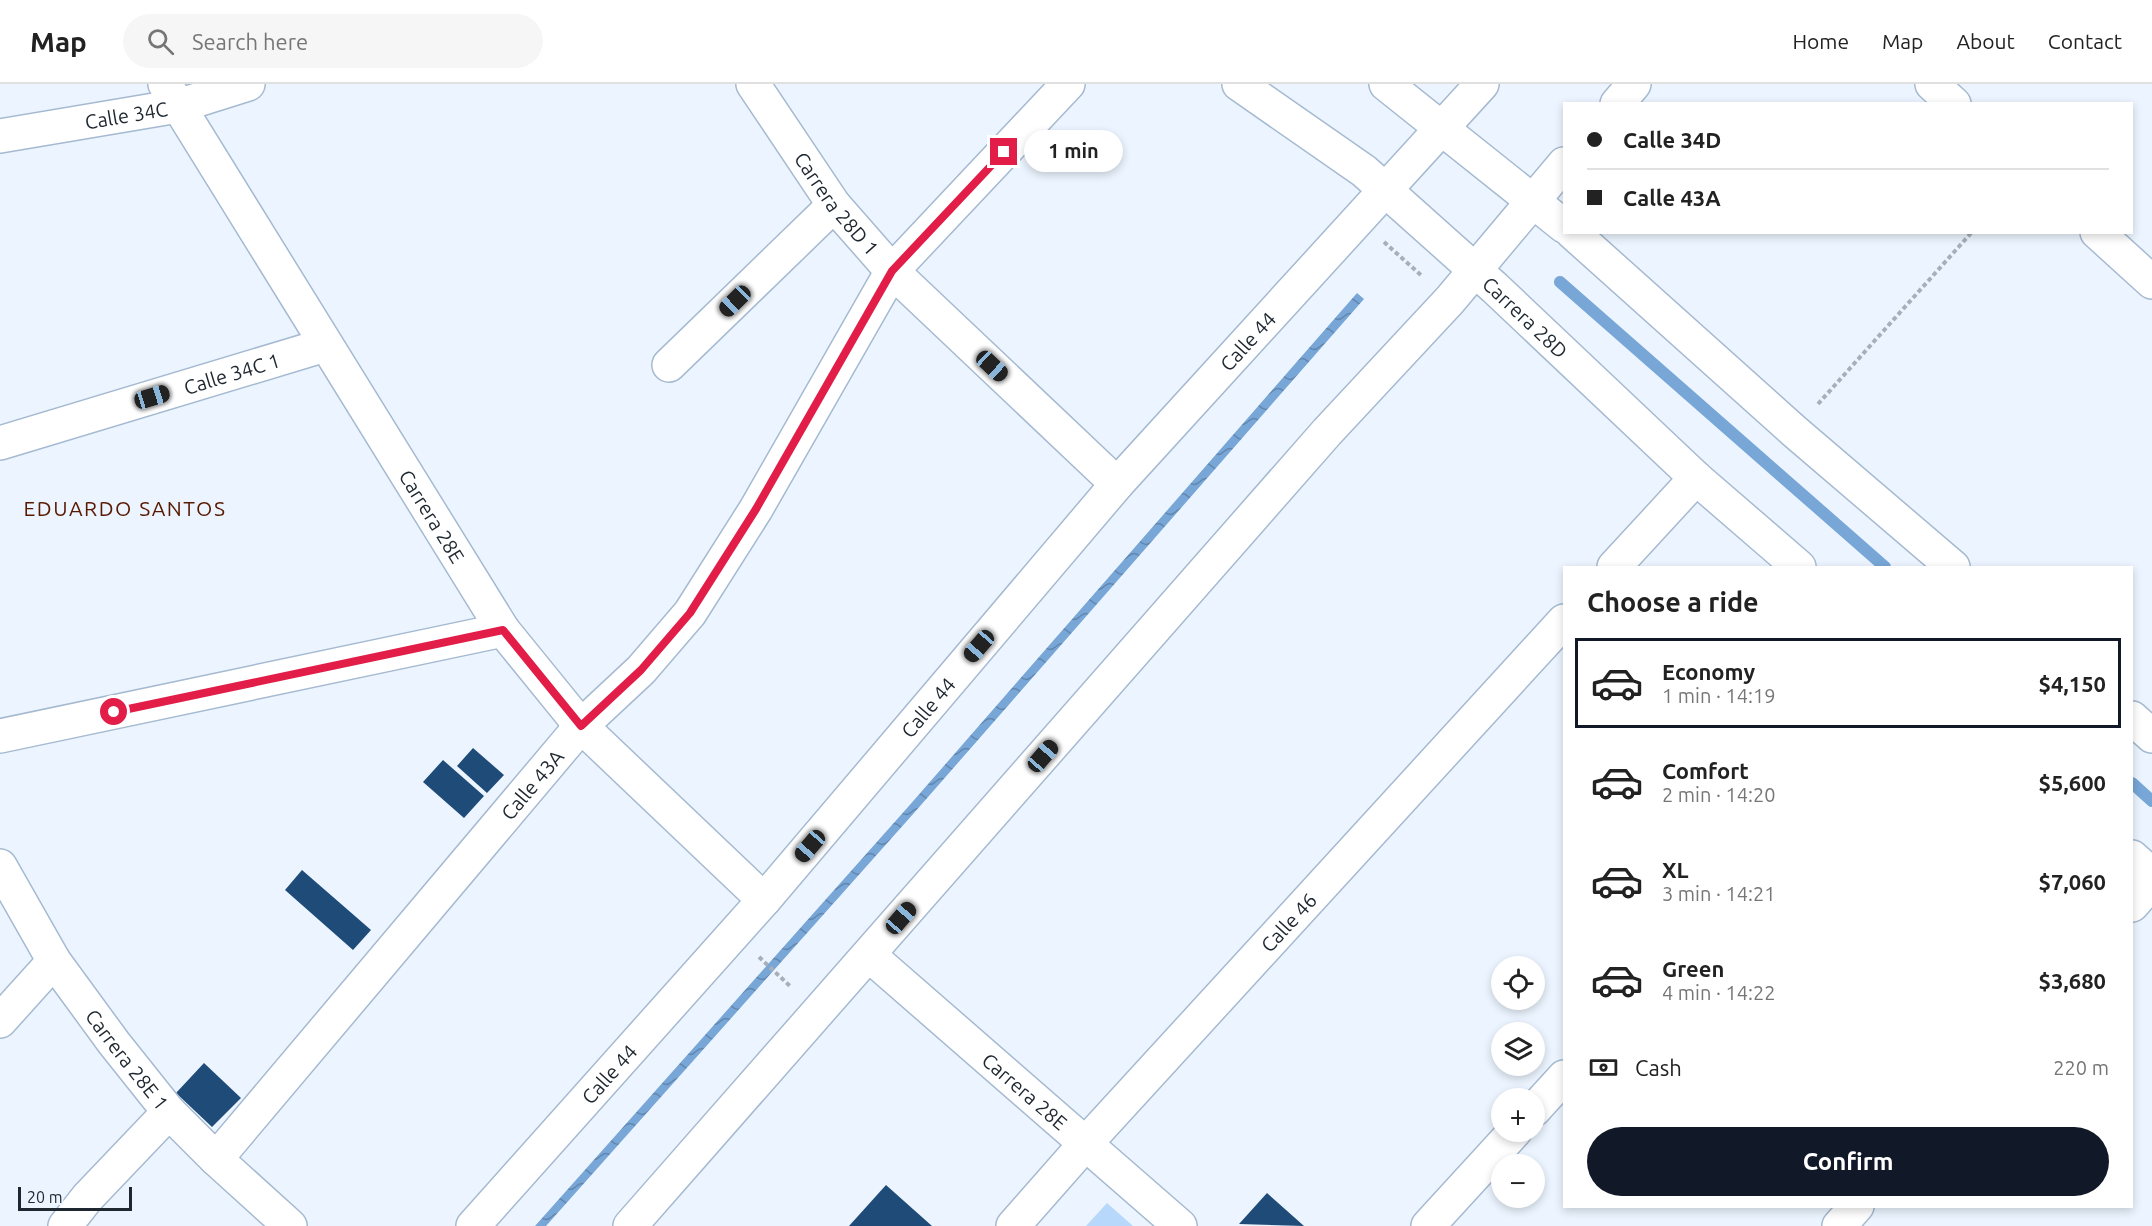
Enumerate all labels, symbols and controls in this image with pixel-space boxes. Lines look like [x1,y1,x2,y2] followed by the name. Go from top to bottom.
[123,14,543,68] search box
[144,25,177,58] icon: search
[30,26,87,57] text: Map
[192,29,308,54] text: Search here
[1792,29,1849,53] text: Home
[1882,29,1923,53] text: Map
[1956,29,2015,53] text: About
[2048,29,2122,53] text: Contact
[83,96,169,133] street label: Calle 34C
[1623,127,1721,152] text: Calle 34D
[1025,131,1124,173] callout: 1 min
[990,138,1017,165] route end
[1048,139,1099,162] text: 1 min
[790,148,884,259] street label: Carrera 28D 1
[1623,185,1721,210] text: Calle 43A
[1478,272,1573,362] street label: Carrera 28D
[716,282,754,320] car
[1215,307,1280,375] street label: Calle 44
[973,347,1011,385] car
[181,348,283,398] street label: Calle 34C 1
[132,383,172,411] car
[395,465,470,567] street label: Carrera 28E
[24,496,226,520] district label: EDUARDO SANTOS
[1587,587,1759,617] text: Choose a ride
[960,627,998,665] car
[1590,656,1644,710] icon: car
[1662,659,1755,684] text: Economy
[2039,671,2106,696] text: $4,150
[896,672,960,742] street label: Calle 44
[1662,684,1776,707] text: 1 min · 14:19
[100,698,127,725] route start
[1024,737,1062,775] car
[496,745,568,824] street label: Calle 43A
[1590,755,1644,809] icon: car
[1662,758,1749,783] text: Comfort
[2039,770,2106,795] text: $5,600
[1662,783,1776,806] text: 2 min · 14:20
[791,827,829,865] car
[1590,854,1644,908] icon: car
[1662,857,1689,882] text: XL
[2039,869,2106,894] text: $7,060
[1662,882,1776,905] text: 3 min · 14:21
[1256,888,1321,956] street label: Calle 46
[882,899,920,937] car
[1590,953,1644,1007] icon: car
[1491,956,1545,1208] map controls
[1491,956,1545,1010] button: locate
[1662,956,1724,981] text: Green
[2039,968,2106,993] text: $3,680
[1662,981,1776,1004] text: 4 min · 14:22
[82,1004,174,1114] street label: Carrera 28E 1
[1491,1022,1545,1076] button: layers
[577,1040,641,1108] street label: Calle 44
[978,1048,1072,1134] street label: Carrera 28E
[1587,1051,1620,1084] icon: cash
[1635,1055,1682,1080] text: Cash
[2053,1056,2109,1079] text: 220 m
[1491,1088,1545,1142] button: +
[1587,1127,2109,1196] button: Confirm
[1491,1154,1545,1208] button: −
[18,1184,132,1212] scale bar
[27,1188,63,1206] text: 20 m

